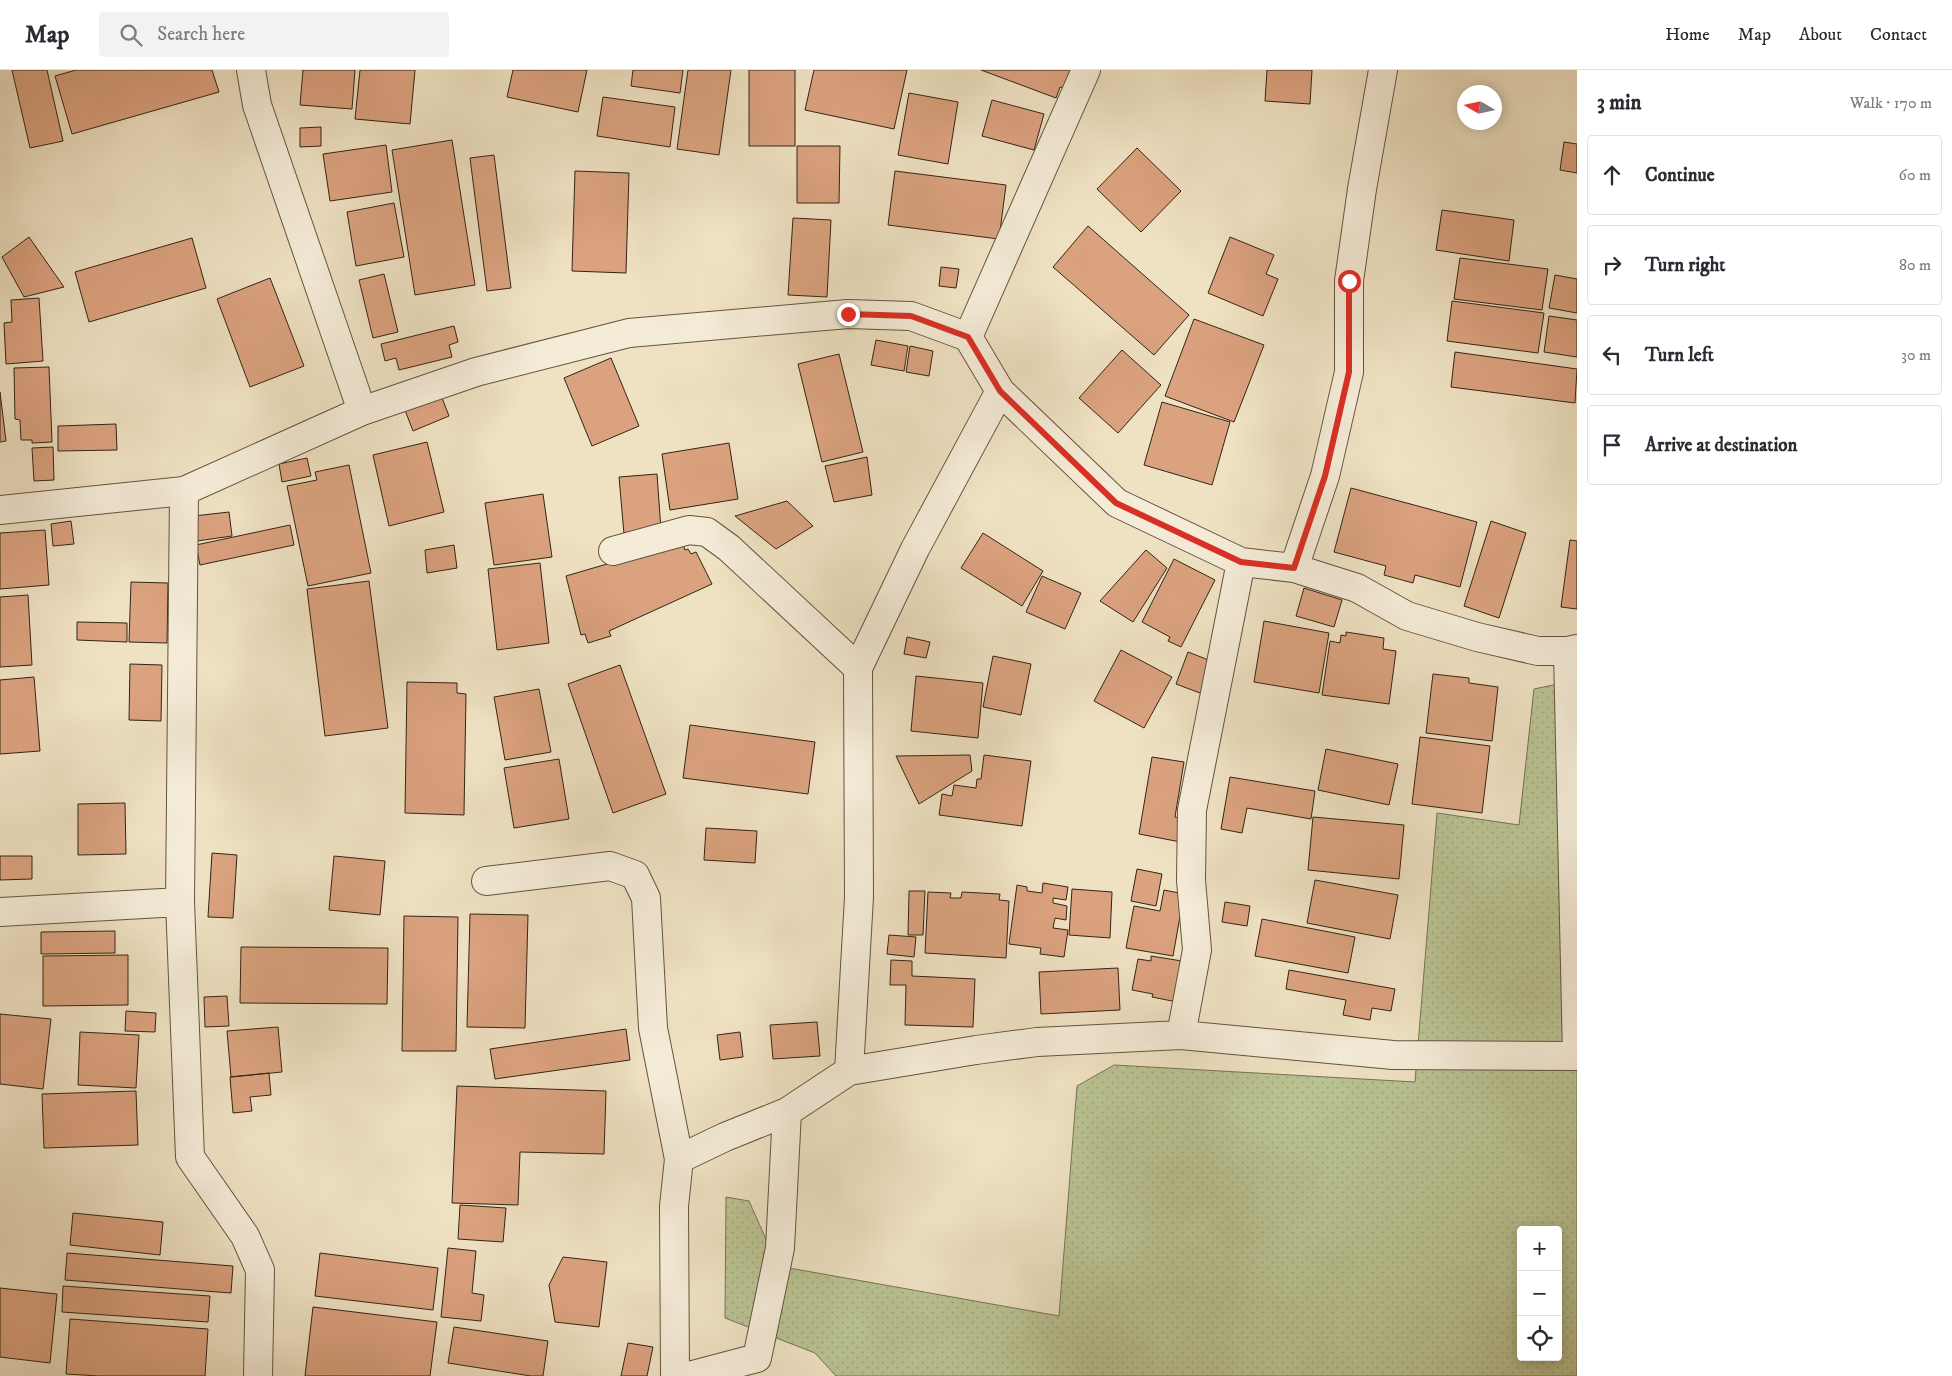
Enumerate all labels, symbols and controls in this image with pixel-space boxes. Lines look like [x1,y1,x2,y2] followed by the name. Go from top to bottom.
[99,12,449,57] search box
[25,20,69,50] text: Map
[117,21,145,49] icon: search
[157,23,245,46] text: Search here
[1665,24,1710,46] text: Home
[1738,24,1771,46] text: Map
[1799,24,1842,46] text: About
[1870,24,1927,46] text: Contact
[1457,85,1502,130] north arrow
[1597,90,1642,116] text: 3 min
[1850,93,1932,113] text: Walk · 170 m
[1598,161,1626,189] icon: ahead
[1645,164,1715,187] text: Continue
[1899,165,1931,185] text: 60 m
[1598,251,1626,279] icon: right
[1645,254,1725,277] text: Turn right
[1899,255,1931,275] text: 80 m
[1338,270,1361,293] route start
[837,303,860,326] route end
[1598,341,1626,369] icon: left
[1645,344,1714,367] text: Turn left
[1901,345,1931,365] text: 30 m
[1598,431,1626,459] icon: arrive
[1645,434,1797,457] text: Arrive at destination
[1517,1226,1562,1361] map controls
[1517,1226,1562,1271] button: +
[1517,1271,1562,1316] button: −
[1517,1316,1562,1361] button: locate

